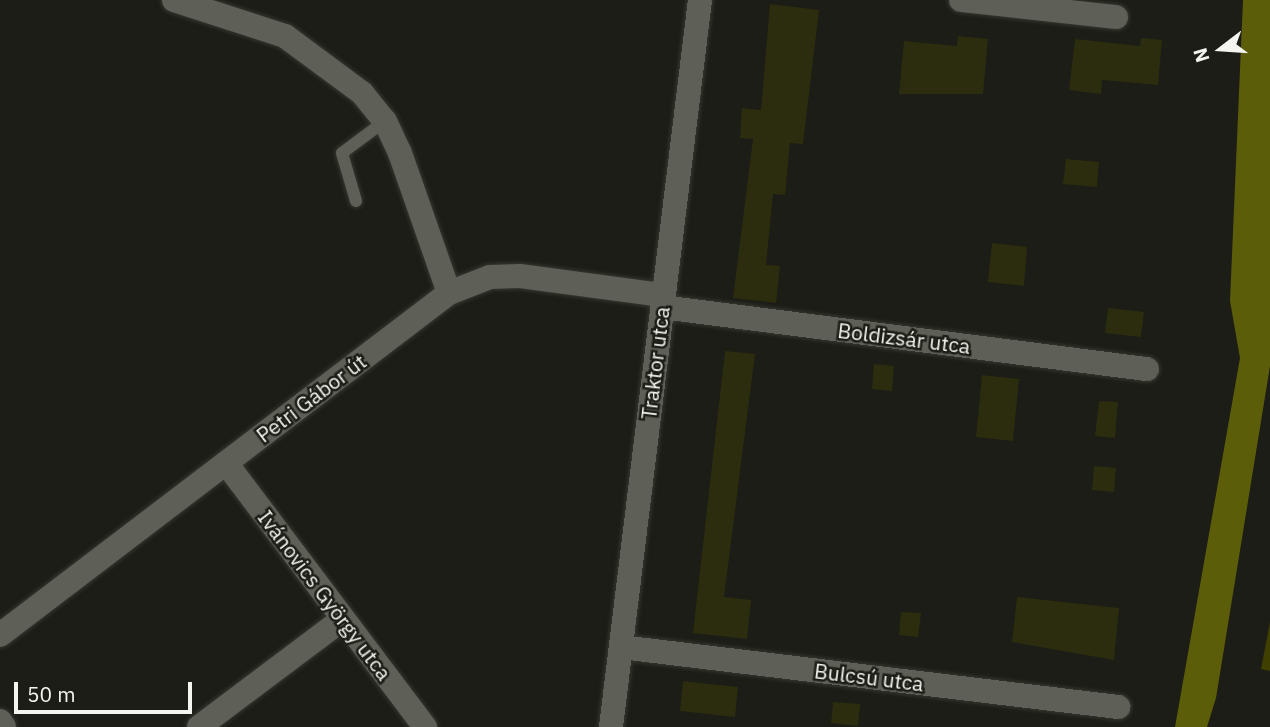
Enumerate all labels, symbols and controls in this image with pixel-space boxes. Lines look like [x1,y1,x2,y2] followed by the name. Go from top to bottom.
[1186,14,1256,84] north arrow
[1187,45,1214,65] text: N
[636,305,674,421] street label: Traktor utca
[836,317,972,359] street label: Boldizsár utca
[251,349,371,447] street label: Petri Gábor út
[253,505,397,685] street label: Ivánovics György utca
[813,658,925,696] street label: Bulcsú utca
[18,668,196,712] scale bar
[27,680,76,708] text: 50 m

